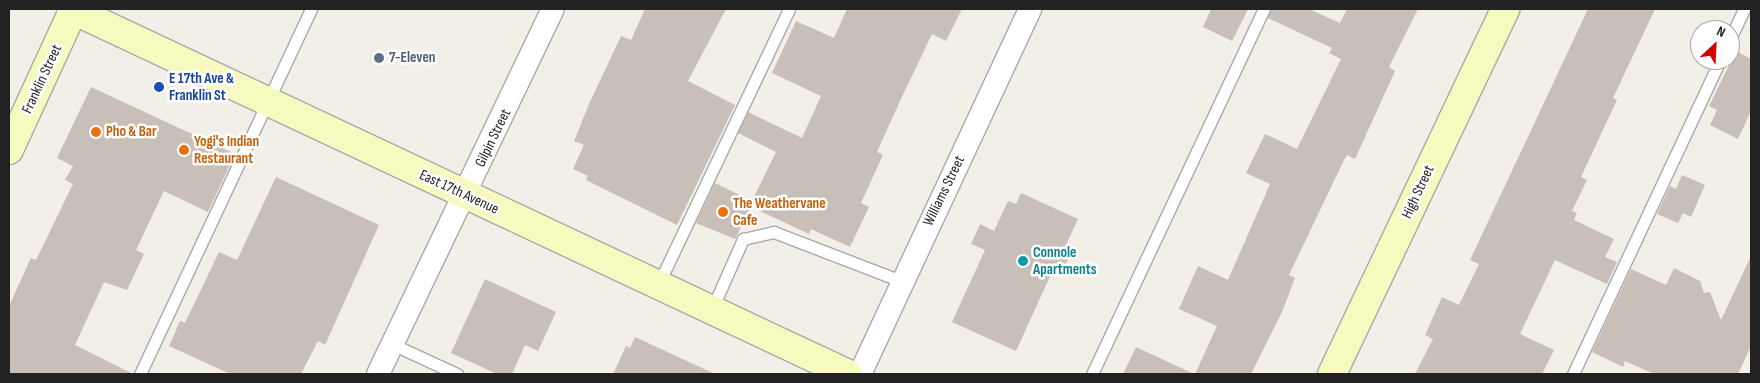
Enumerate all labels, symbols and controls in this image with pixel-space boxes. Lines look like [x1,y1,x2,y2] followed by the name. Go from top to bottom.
[1690,20,1740,70] north arrow
[1714,23,1728,41] text: N
[18,42,66,116] street label: Franklin Street
[389,49,436,67] place label: 7-Eleven
[373,52,385,64] marker: 7-Eleven
[169,69,234,104] place label: E 17th Ave & Franklin St
[153,81,165,93] marker: E 17th Ave & Franklin St
[471,106,515,170] street label: Gilpin Street
[106,123,157,141] place label: Pho & Bar
[90,126,102,138] marker: Pho & Bar
[194,132,259,167] place label: Yogi's Indian Restaurant
[178,144,190,156] marker: Yogi's Indian Restaurant
[919,153,969,229] street label: Williams Street
[1398,162,1438,222] street label: High Street
[416,166,502,218] street label: East 17th Avenue
[733,194,826,229] place label: The Weathervane Cafe
[717,206,729,218] marker: The Weathervane Cafe
[1033,243,1097,278] place label: Connole Apartments
[1017,255,1029,267] marker: Connole Apartments

